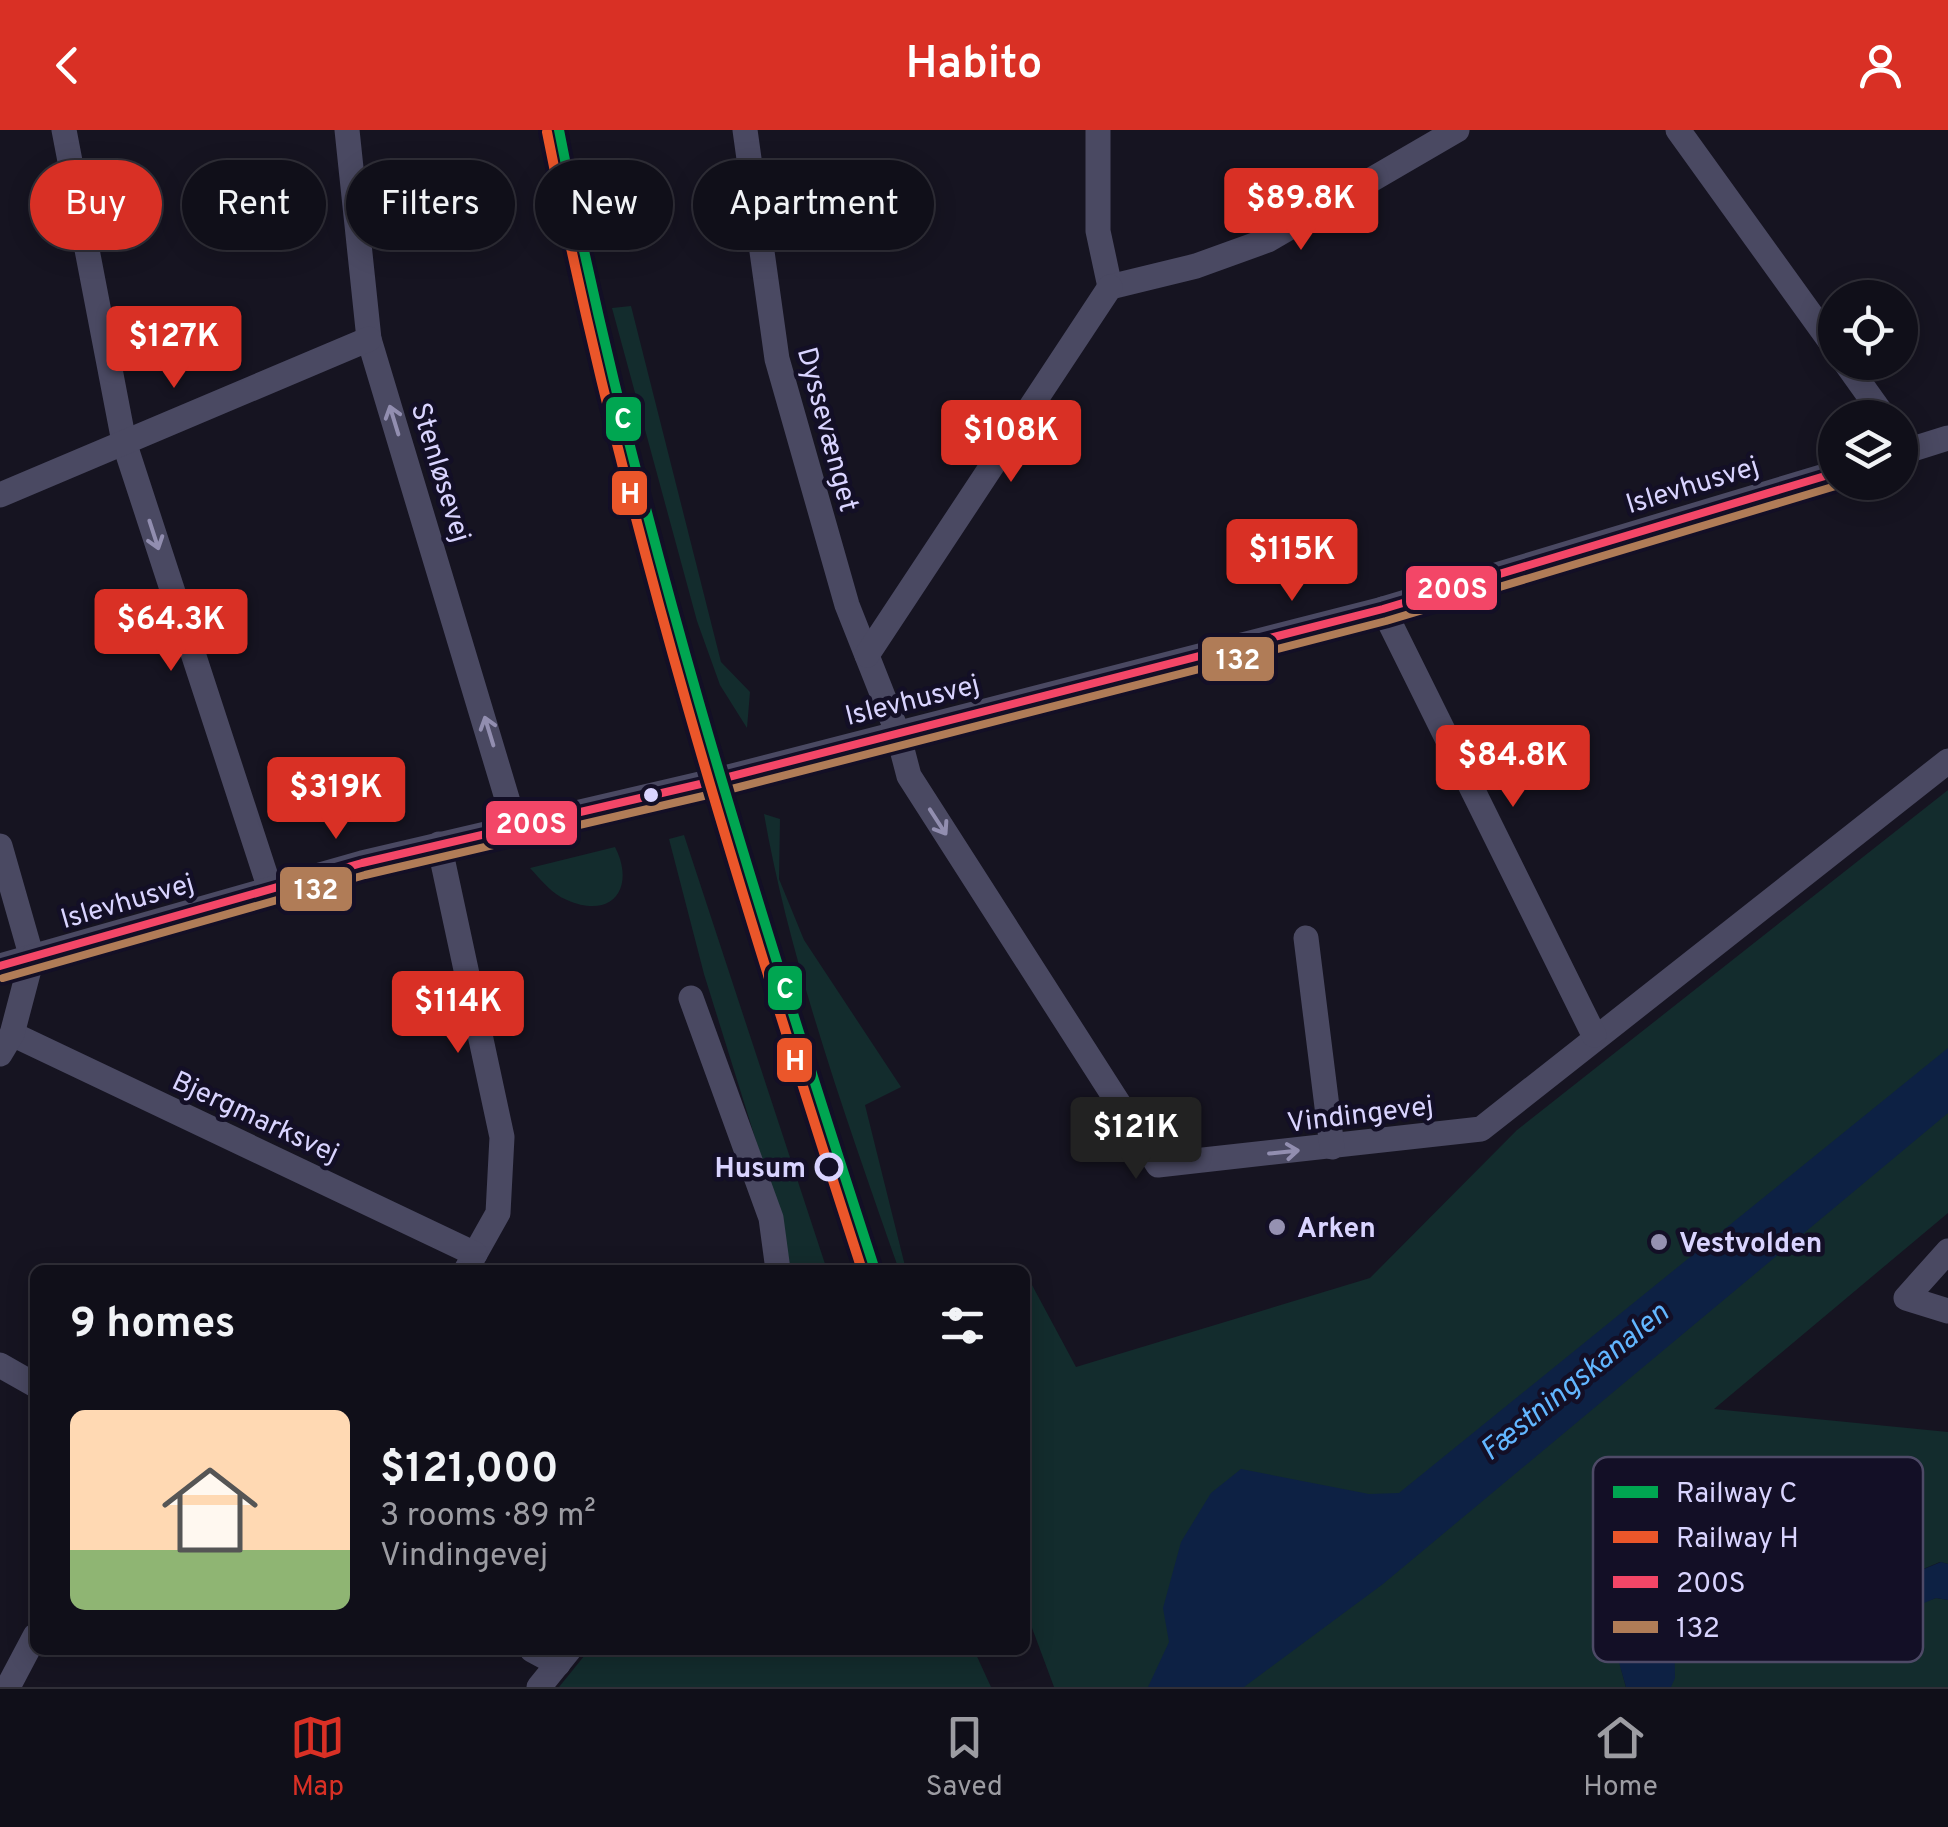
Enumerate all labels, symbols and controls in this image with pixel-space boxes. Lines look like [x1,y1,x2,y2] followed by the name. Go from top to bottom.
[906,37,1042,94] text: Habito
[40,38,95,93] icon: back
[1853,38,1908,93] icon: person
[30,160,162,250] chip: Buy
[182,160,326,250] chip: Rent
[346,160,515,250] chip: Filters
[535,160,673,250] chip: New
[693,160,934,250] chip: Apartment
[1220,168,1382,253] pin: $89.8K
[1246,180,1356,220] text: $89.8K
[1818,280,1918,500] map controls
[1818,280,1918,380] button: locate
[104,306,244,391] pin: $127K
[128,318,220,358] text: $127K
[787,344,865,516] street label: Dyssevænget
[604,395,643,443] line badge: C
[401,399,477,547] street label: Stenløsevej
[941,400,1081,485] pin: $108K
[1818,400,1918,500] button: layers
[614,403,632,439] text: C
[384,405,402,437] one-way arrow
[963,412,1059,452] text: $108K
[1622,450,1764,524] street label: Islevhusvej
[610,469,649,517] line badge: H
[620,478,640,514] text: H
[146,518,164,550] one-way arrow
[1222,519,1362,604] pin: $115K
[1248,531,1336,571] text: $115K
[1404,564,1499,612] line badge: 200S
[1416,573,1488,609] text: 200S
[90,589,252,674] pin: $64.3K
[117,601,225,641] text: $64.3K
[1200,635,1276,683] line badge: 132
[1216,644,1260,680] text: 132
[842,668,984,736] street label: Islevhusvej
[479,716,497,747] one-way arrow
[1432,725,1594,810] pin: $84.8K
[1458,737,1568,777] text: $84.8K
[266,757,406,842] pin: $319K
[289,769,383,809] text: $319K
[641,785,661,805] unlabelled marker
[484,799,579,847] line badge: 200S
[928,807,949,835] one-way arrow
[495,808,567,844] text: 200S
[278,865,354,913] line badge: 132
[57,867,199,939] street label: Islevhusvej
[294,874,338,910] text: 132
[766,964,804,1012] line badge: C
[388,971,528,1056] pin: $114K
[776,973,794,1009] text: C
[414,983,502,1023] text: $114K
[775,1036,814,1084] line badge: H
[785,1045,805,1081] text: H
[166,1064,344,1173] street label: Bjergmarksvej
[1285,1089,1436,1143] street label: Vindingevej
[1066,1097,1206,1182] pin: $121K
[1092,1109,1180,1149] text: $121K
[1268,1142,1300,1161] one-way arrow
[715,1152,806,1188] place label: Husum
[816,1154,842,1180] marker: Husum
[1297,1212,1376,1248] place label: Arken
[1266,1216,1288,1238] marker: Arken
[1679,1227,1822,1263] place label: Vestvolden
[1648,1231,1670,1253] marker: Vestvolden
[1474,1296,1677,1470] water label: Fæstningskanalen
[935,1298,990,1353] icon: filters
[70,1299,235,1352] text: 9 homes
[380,1444,559,1497] text: $121,000
[150,1450,270,1570] icon: home
[1593,1457,1923,1662] legend
[1676,1477,1797,1513] text: Railway C
[380,1497,596,1537] text: 3 rooms · 89 m²
[1676,1522,1799,1558] text: Railway H
[380,1537,548,1577] text: Vindingevej
[1676,1567,1746,1603] text: 200S
[1676,1612,1720,1648] text: 132
[290,1710,345,1806] tab: Map
[926,1710,1003,1806] tab: Saved
[1583,1710,1658,1806] tab: Home

